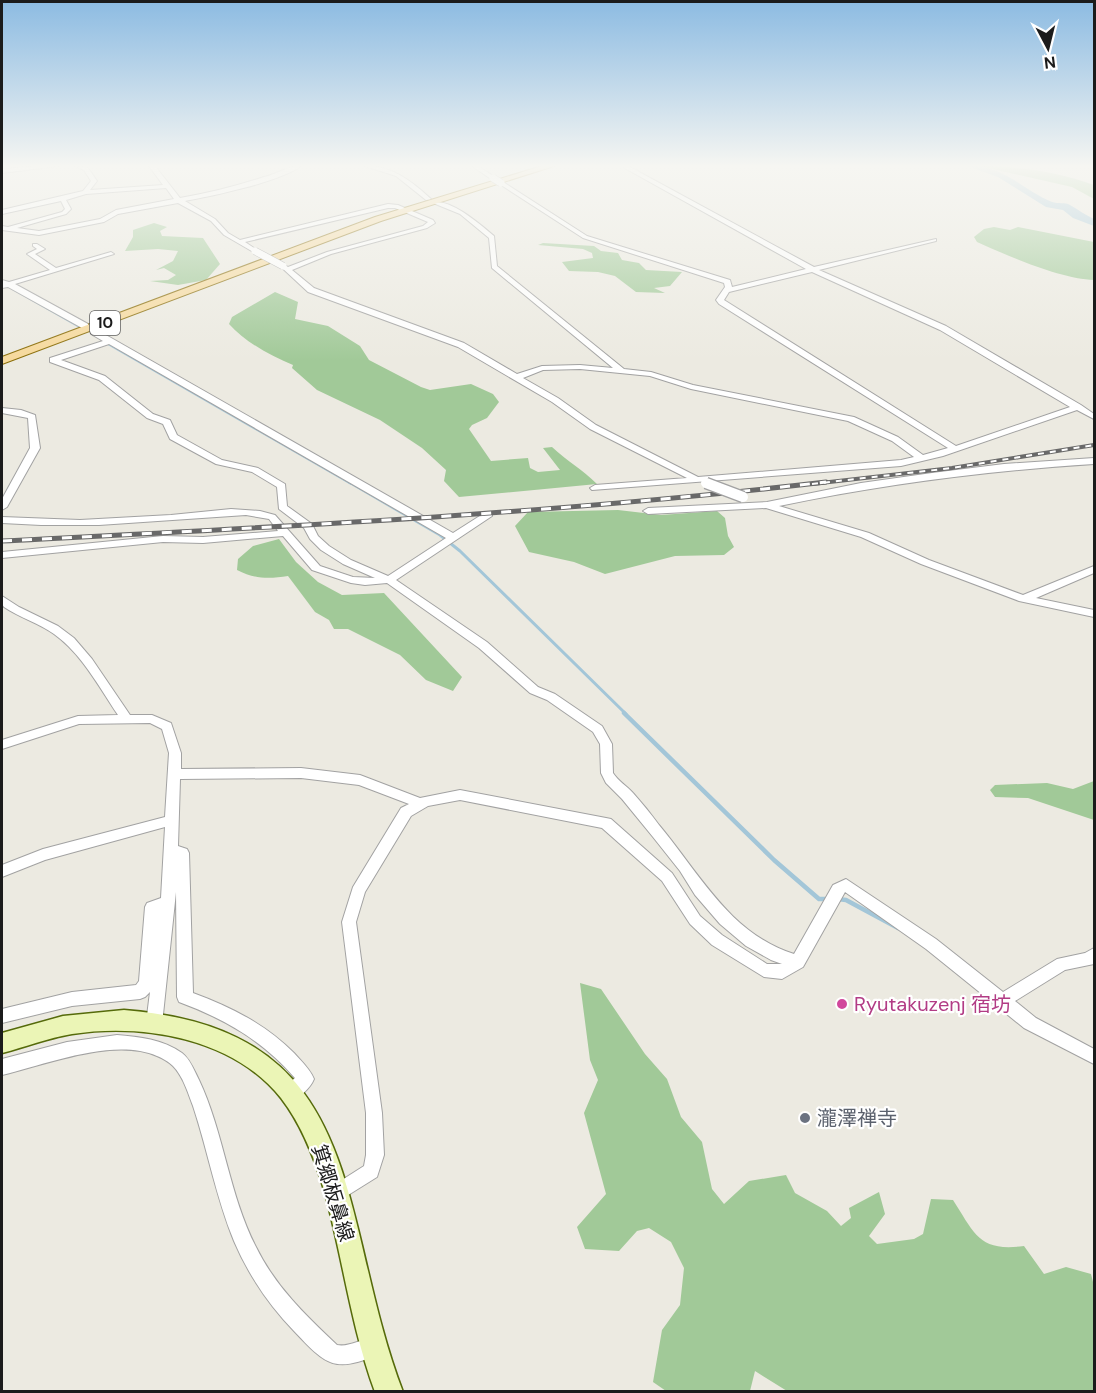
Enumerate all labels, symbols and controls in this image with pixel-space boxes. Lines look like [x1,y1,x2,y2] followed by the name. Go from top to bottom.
[1018,18,1078,78] north arrow
[1043,51,1057,74] text: N
[90,311,120,335] road number: 10
[854,991,1011,1017] place label: Ryutakuzenj 宿坊
[835,997,849,1011] marker: Ryutakuzenj 宿坊
[817,1105,897,1131] place label: 瀧澤禅寺
[798,1111,812,1125] marker: 瀧澤禅寺
[306,1141,360,1245] street label: 箕郷板鼻線

